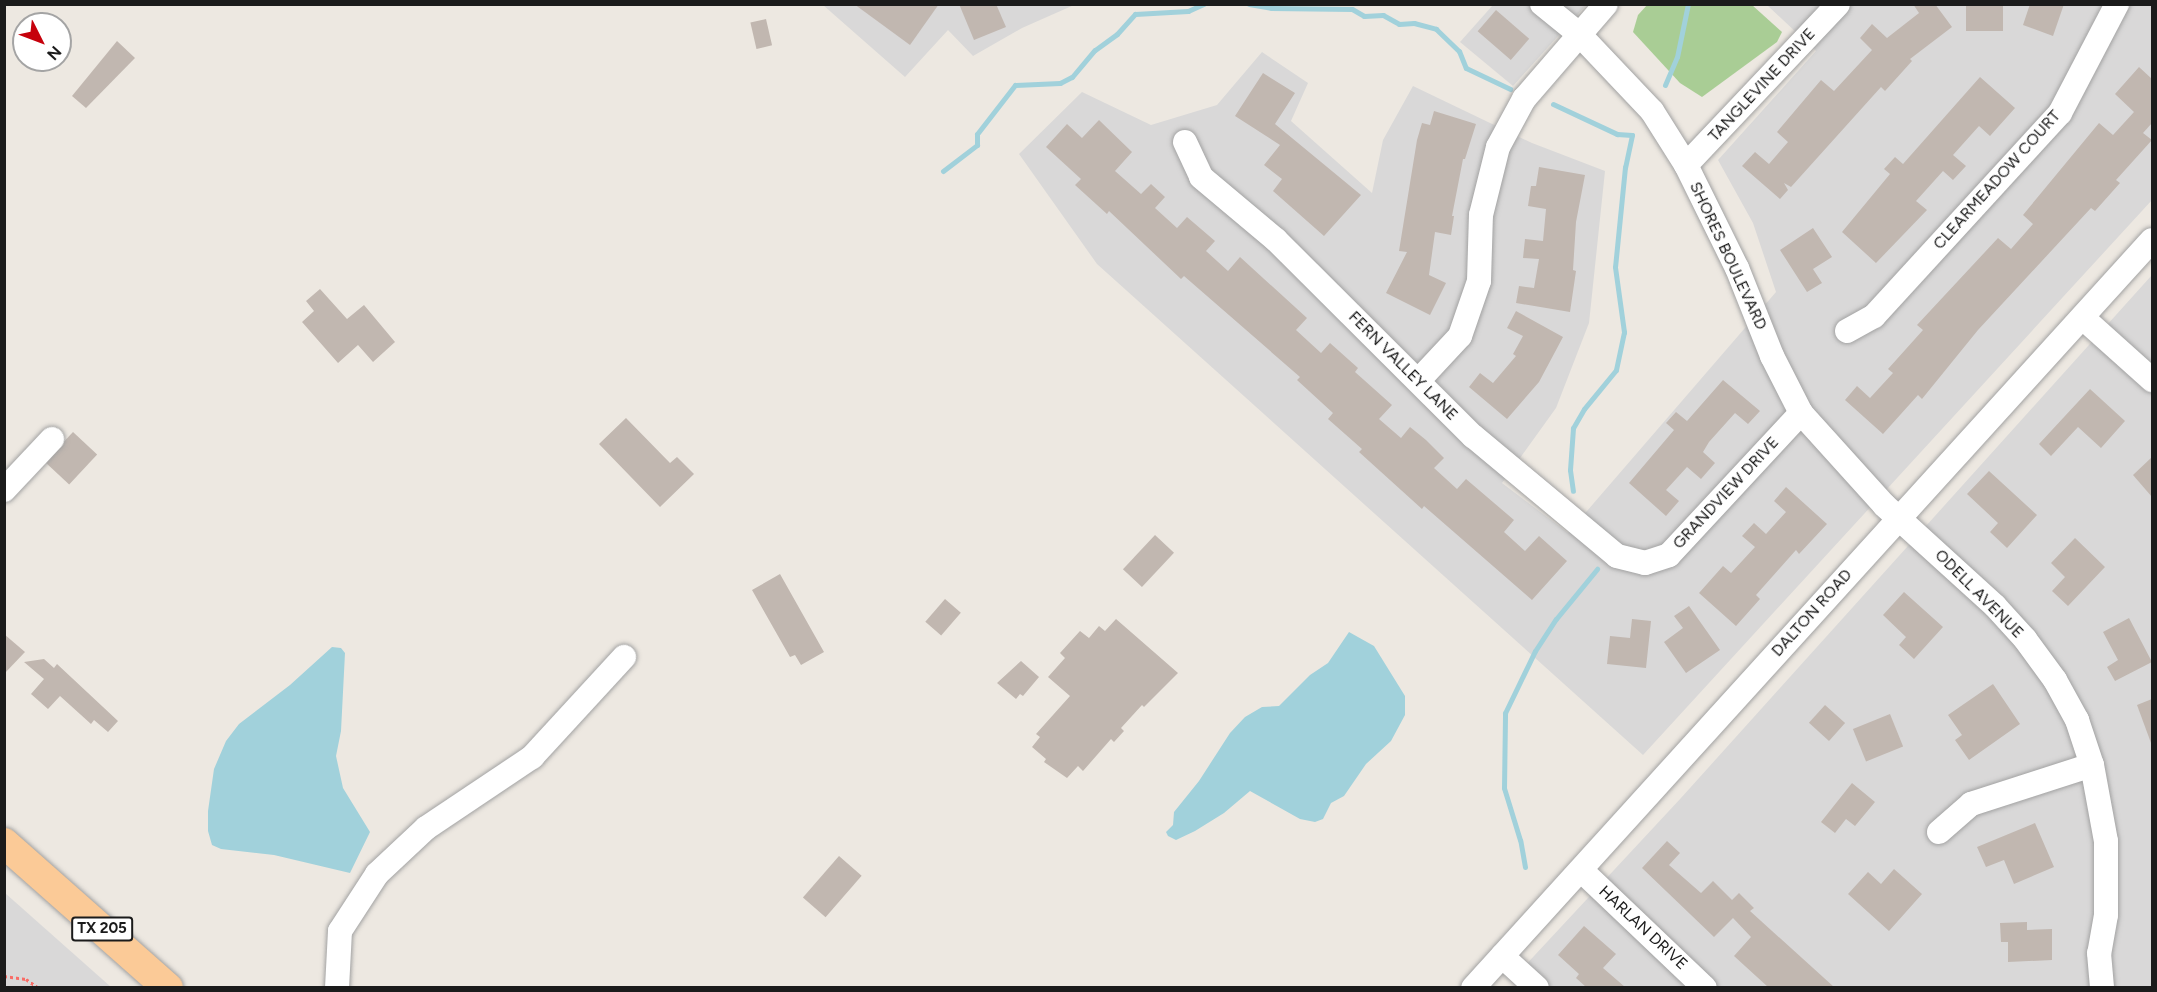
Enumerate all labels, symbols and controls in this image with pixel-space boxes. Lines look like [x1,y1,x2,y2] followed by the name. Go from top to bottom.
[12,12,72,72] north arrow
[1704,24,1820,146] street label: TANGLEVINE DRIVE
[43,42,65,64] text: N
[1929,106,2065,254] street label: CLEARMEADOW COURT
[1685,179,1771,333] street label: SHORES BOULEVARD
[1344,307,1462,425] street label: FERN VALLEY LANE
[1669,433,1783,553] street label: GRANDVIEW DRIVE
[1931,546,2027,642] street label: ODELL AVENUE
[1768,565,1856,661] street label: DALTON ROAD
[1595,882,1691,974] street label: HARLAN DRIVE
[70,917,134,941] road number: TX 205

